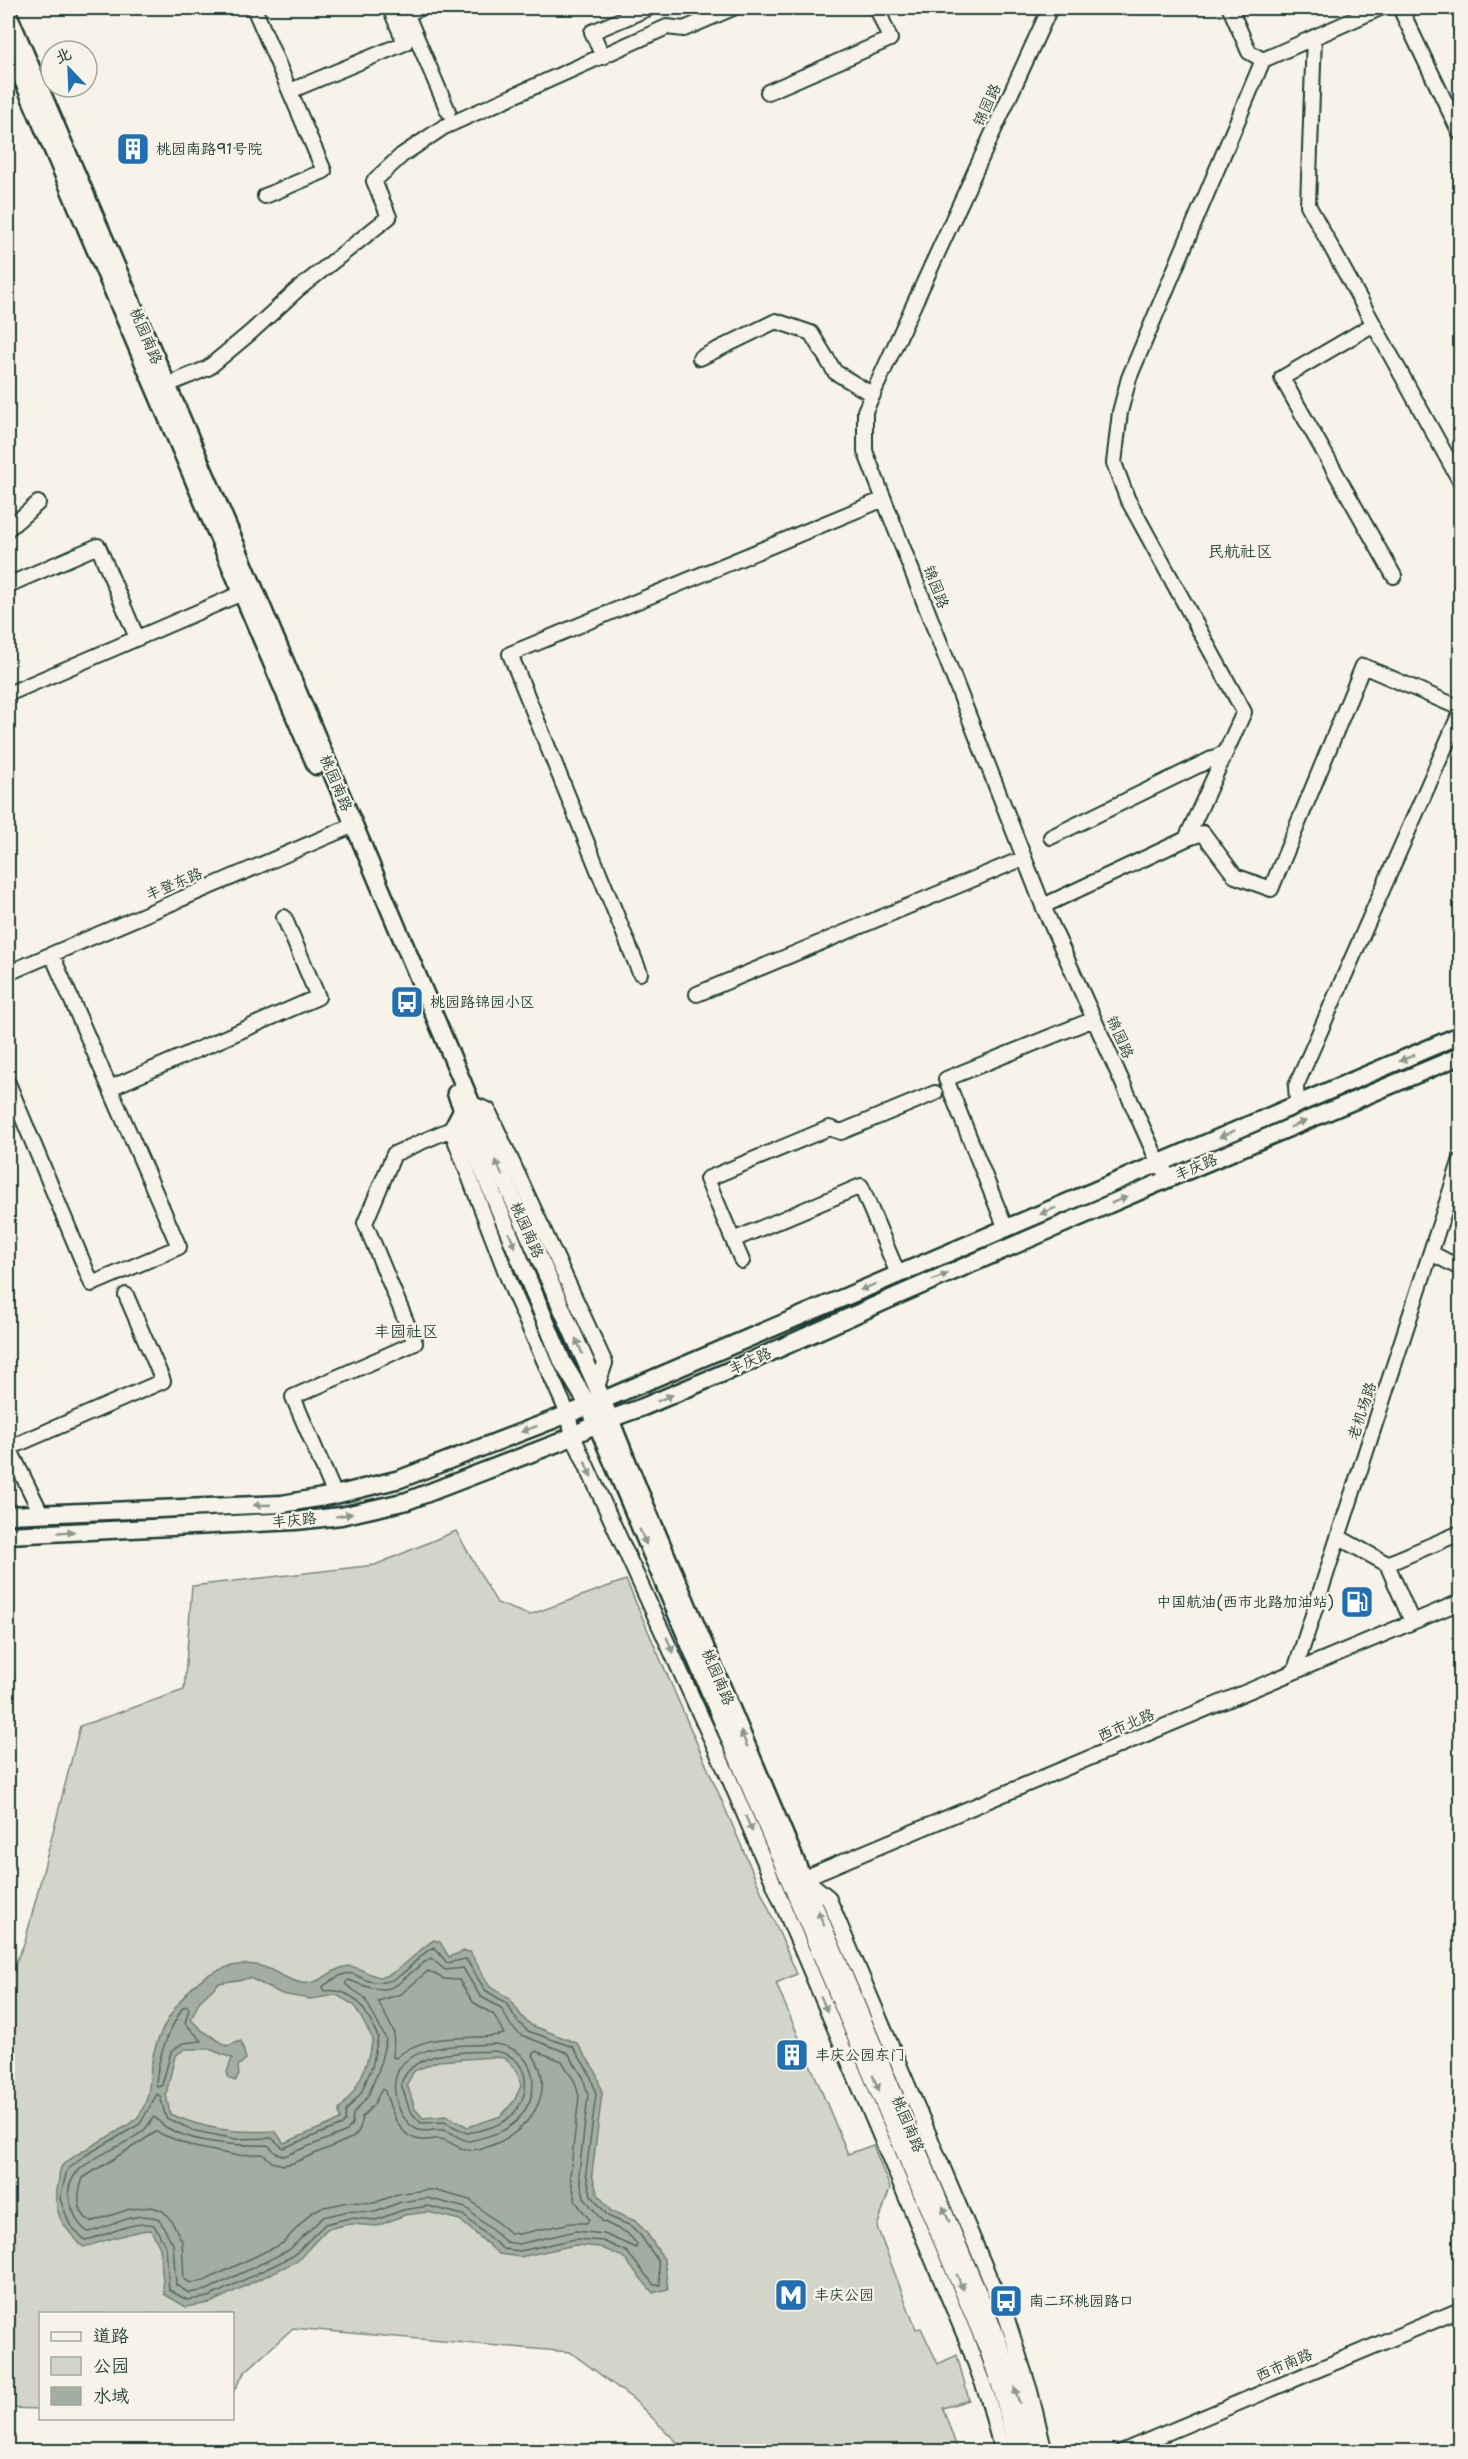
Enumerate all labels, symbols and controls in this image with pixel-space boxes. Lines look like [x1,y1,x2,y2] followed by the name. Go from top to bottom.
[39,39,99,99] north arrow
[52,43,75,68] text: 北
[968,80,1006,130] street label: 锦园路
[115,131,151,167] building icon: 桃园南路91号院
[156,139,262,159] place label: 桃园南路91号院
[125,304,167,368] street label: 桃园南路
[1208,541,1272,562] district label: 民航社区
[919,562,953,612] street label: 锦园路
[315,751,357,815] street label: 桃园南路
[142,863,206,905] street label: 丰登东路
[389,984,425,1020] bus stop icon: 桃园路锦园小区
[430,992,535,1012] place label: 桃园路锦园小区
[1102,1012,1138,1062] street label: 锦园路
[1397,1053,1415,1063] one-way arrow
[1290,1119,1308,1129] one-way arrow
[1218,1129,1236,1139] one-way arrow
[1171,1149,1221,1185] street label: 丰庆路
[494,1160,503,1177] one-way arrow
[1110,1195,1128,1205] one-way arrow
[506,1199,548,1261] street label: 桃园南路
[1039,1207,1057,1216] one-way arrow
[508,1231,517,1249] one-way arrow
[931,1272,949,1282] one-way arrow
[859,1282,877,1292] one-way arrow
[374,1321,438,1342] district label: 丰园社区
[574,1336,584,1354] one-way arrow
[725,1343,775,1379] street label: 丰庆路
[1343,1379,1381,1443] street label: 老机场路
[656,1393,674,1402] one-way arrow
[520,1425,538,1435] one-way arrow
[583,1460,592,1477] one-way arrow
[252,1500,271,1509] one-way arrow
[271,1508,317,1532] street label: 丰庆路
[335,1510,354,1519] one-way arrow
[56,1527,75,1536] one-way arrow
[638,1528,648,1546] one-way arrow
[1339,1584,1375,1620] fuel station icon: 中国航油(西市北路加油站)
[1156,1592,1334,1612] place label: 中国航油(西市北路加油站)
[665,1637,675,1655] one-way arrow
[697,1645,739,1709] street label: 桃园南路
[1094,1704,1158,1746] street label: 西市北路
[740,1730,749,1747] one-way arrow
[744,1815,753,1832] one-way arrow
[816,1909,825,1927] one-way arrow
[819,1995,829,2013] one-way arrow
[774,2037,810,2073] building icon: 丰庆公园东门
[815,2045,905,2065] place label: 丰庆公园东门
[872,2074,881,2092] one-way arrow
[887,2092,929,2156] street label: 桃园南路
[941,2204,951,2222] one-way arrow
[956,2273,965,2291] one-way arrow
[773,2277,809,2313] metro station icon: 丰庆公园
[988,2283,1024,2319] bus stop icon: 南二环桃园路口
[814,2285,874,2305] place label: 丰庆公园
[1029,2291,1134,2311] place label: 南二环桃园路口
[39,2312,234,2420] legend
[93,2324,129,2348] text: 道路
[1252,2344,1316,2386] street label: 西市南路
[93,2354,129,2378] text: 公园
[93,2384,129,2408] text: 水域
[1012,2386,1021,2404] one-way arrow

